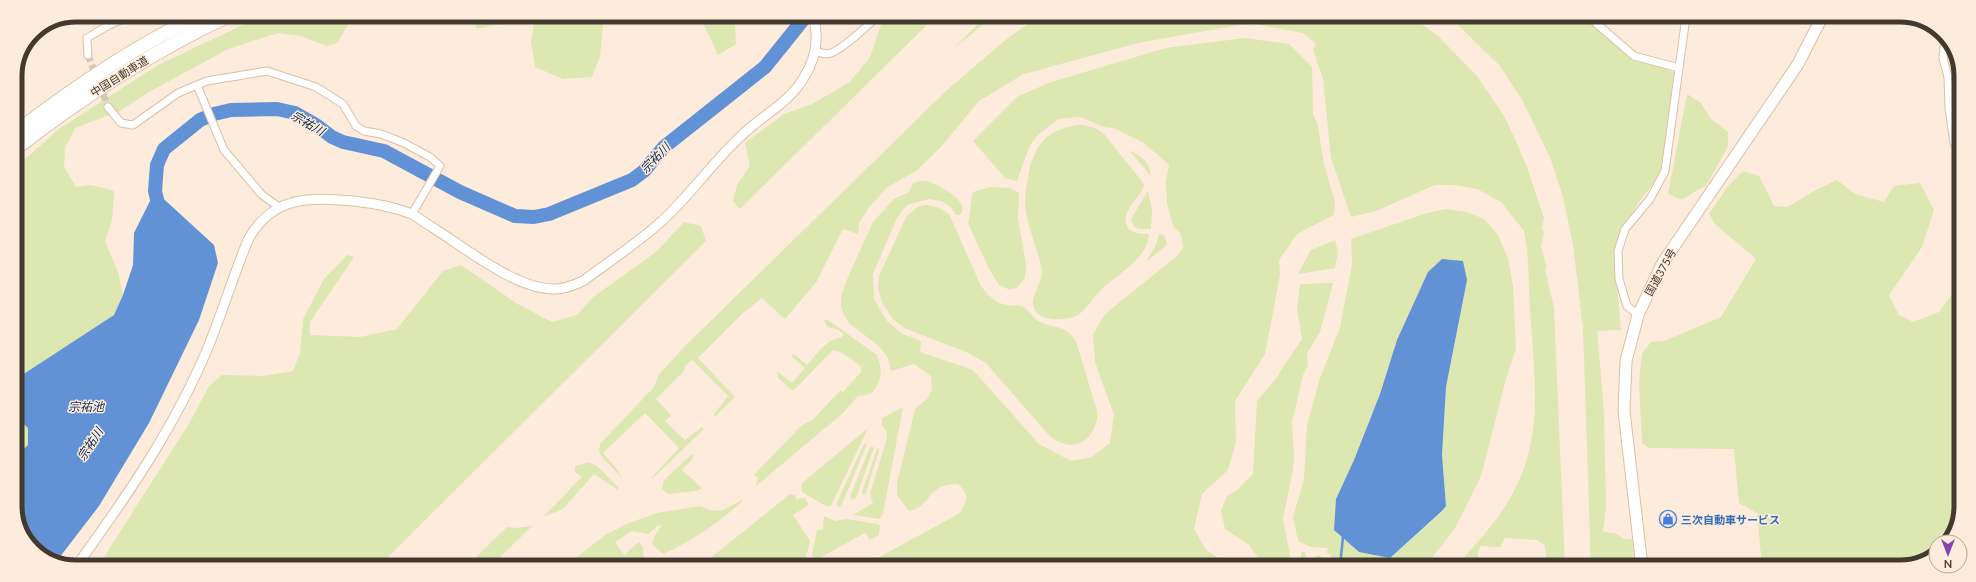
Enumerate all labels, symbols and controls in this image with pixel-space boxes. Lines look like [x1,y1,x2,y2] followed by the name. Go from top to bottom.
[88,53,150,99] street label: 中国自動車道
[289,108,329,139] water label: 宗祐川
[637,138,674,176] water label: 宗祐川
[1642,246,1678,298] street label: 国道375号
[68,399,105,414] water label: 宗祐池
[74,423,107,463] water label: 宗祐川
[1658,509,1678,529] shop icon: 三次自動車サービス
[1681,513,1780,526] place label: 三次自動車サービス
[1928,534,1968,574] north arrow
[1944,558,1952,571] text: N

